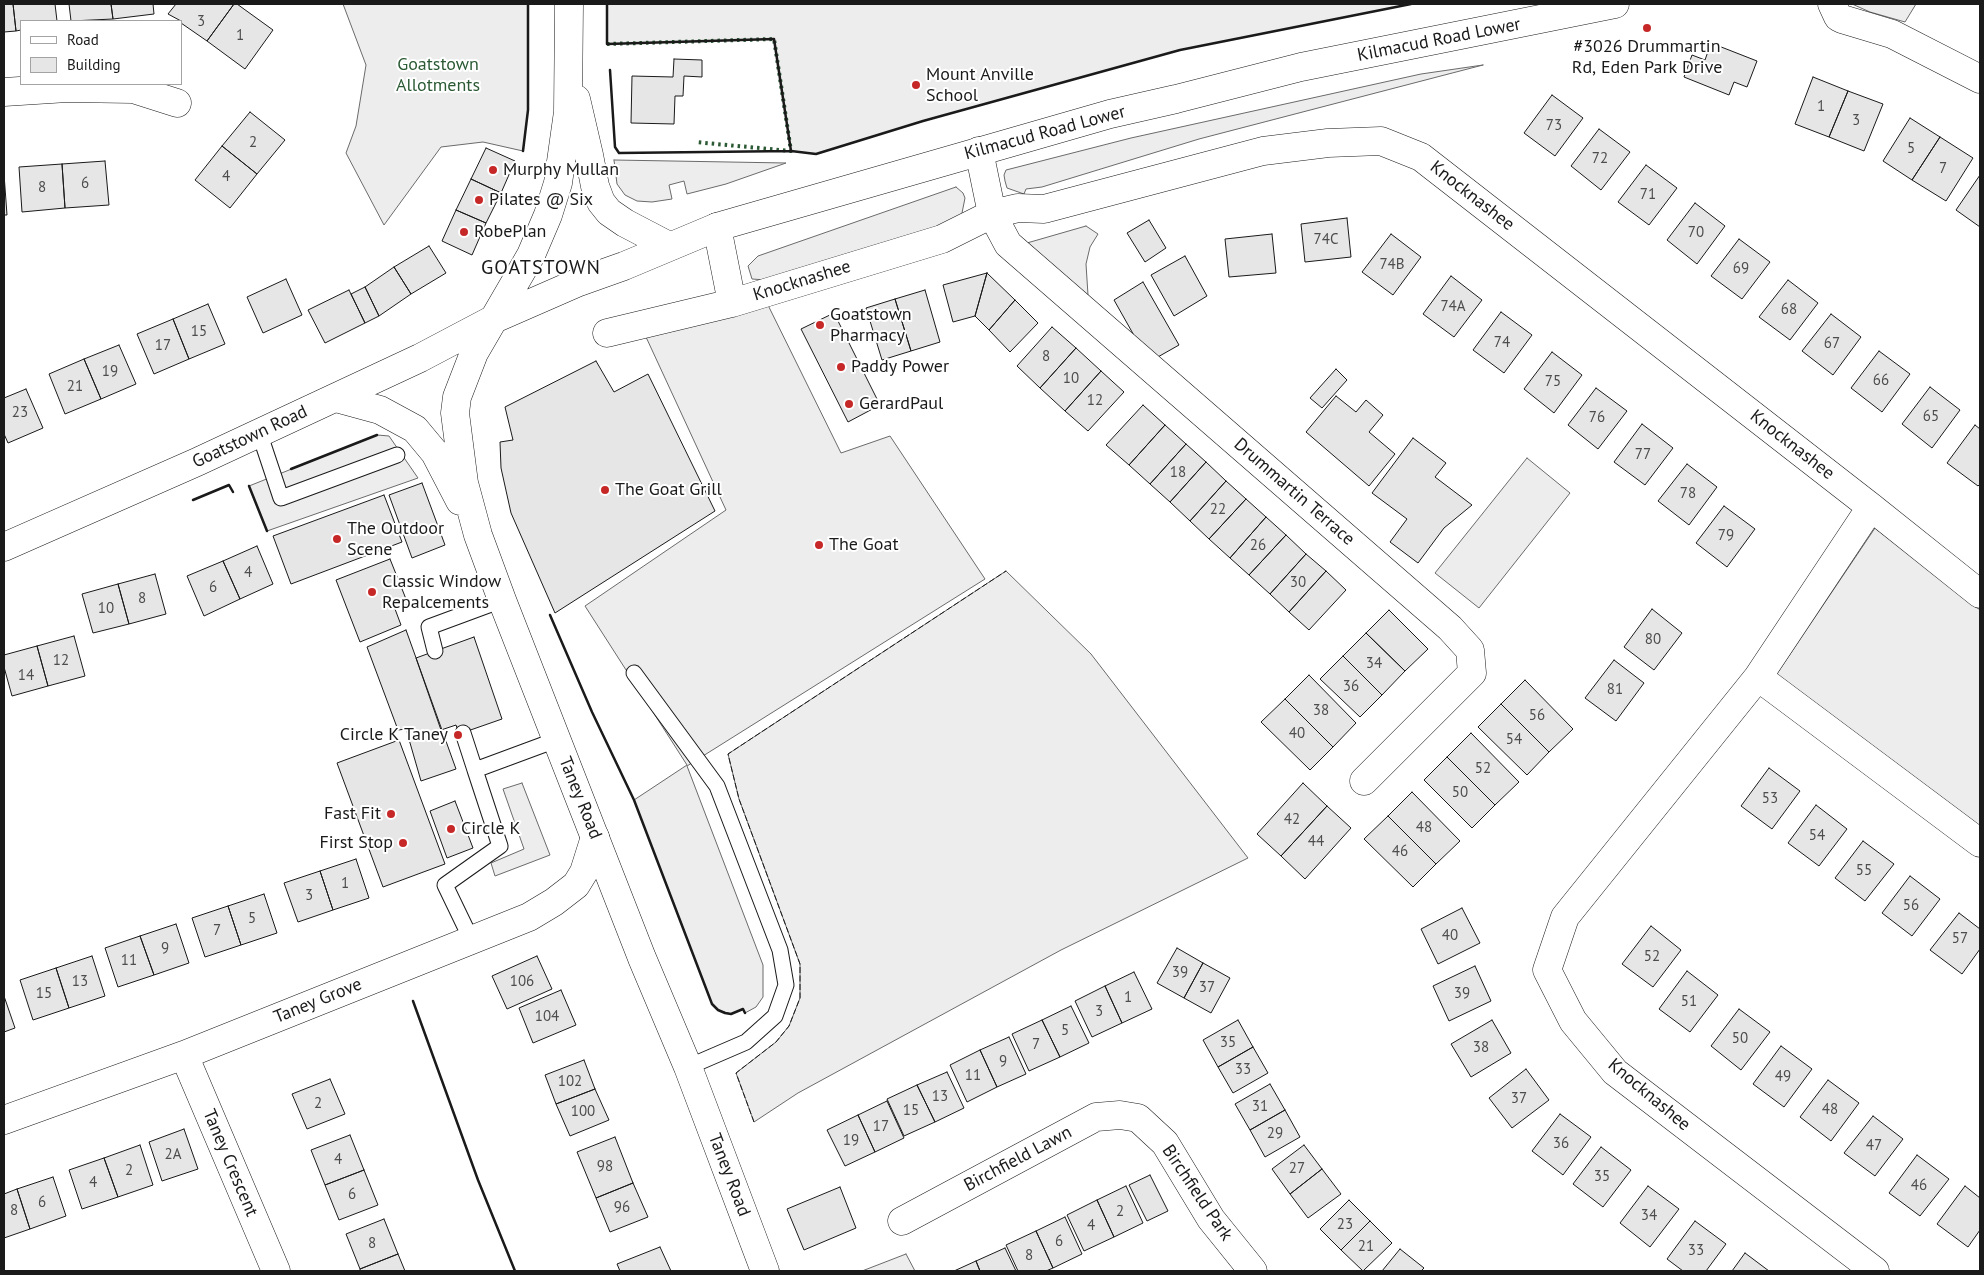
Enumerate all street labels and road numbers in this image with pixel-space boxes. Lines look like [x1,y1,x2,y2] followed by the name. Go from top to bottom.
[1356,14,1522,66] street label: Kilmacud Road Lower
[962,101,1128,165] street label: Kilmacud Road Lower
[1426,156,1518,236] street label: Knocknashee
[751,256,853,306] street label: Knocknashee
[189,401,311,473] street label: Goatstown Road
[1746,405,1838,485] street label: Knocknashee
[1229,434,1359,550] street label: Drummartin Terrace
[554,754,606,842] street label: Taney Road
[271,974,365,1028] street label: Taney Grove
[1603,1054,1695,1136] street label: Knocknashee
[198,1106,262,1220] street label: Taney Crescent
[960,1122,1076,1196] street label: Birchfield Lawn
[703,1131,755,1219] street label: Taney Road
[1157,1141,1237,1245] street label: Birchfield Park

